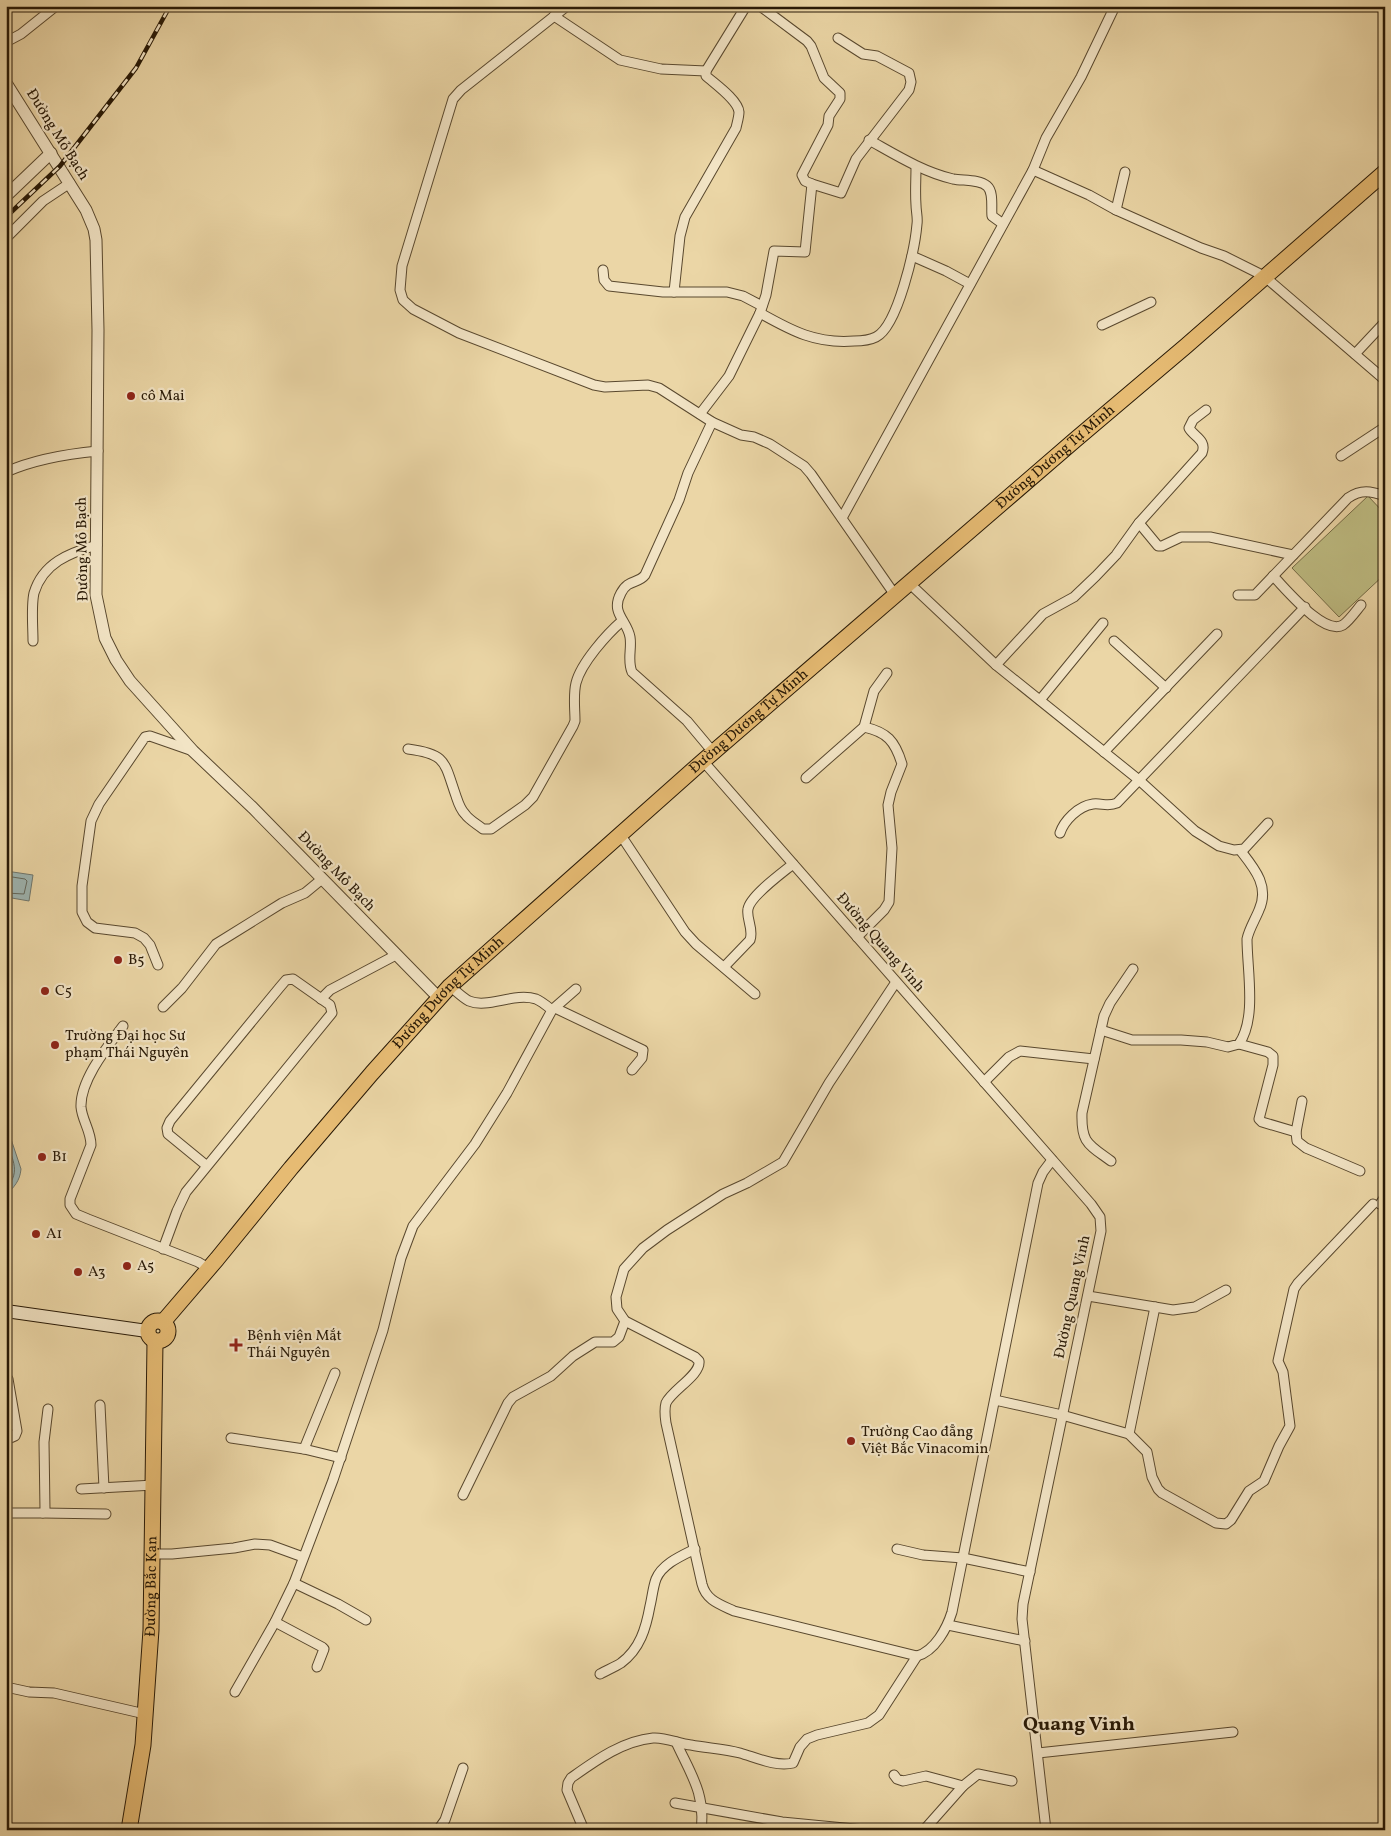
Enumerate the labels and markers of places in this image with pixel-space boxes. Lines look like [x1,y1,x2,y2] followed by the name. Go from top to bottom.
[141,386,185,407] place label: cô Mai
[125,390,137,402] marker: cô Mai
[128,950,145,971] place label: B5
[112,954,124,966] marker: B5
[55,981,72,1002] place label: C5
[39,985,51,997] marker: C5
[65,1026,189,1064] place label: Trường Đại học Sư phạm Thái Nguyên
[49,1039,61,1051] marker: Trường Đại học Sư phạm Thái Nguyên
[52,1147,67,1168] place label: B1
[36,1151,48,1163] marker: B1
[46,1224,62,1245] place label: A1
[30,1228,42,1240] marker: A1
[137,1256,154,1277] place label: A5
[121,1260,133,1272] marker: A5
[88,1262,106,1283] place label: A3
[72,1266,84,1278] marker: A3
[247,1326,342,1364] place label: Bệnh viện Mắt Thái Nguyên
[229,1338,243,1352] marker: Bệnh viện Mắt Thái Nguyên
[861,1422,988,1460] place label: Trường Cao đẳng Việt Bắc Vinacomin
[845,1435,857,1447] marker: Trường Cao đẳng Việt Bắc Vinacomin

